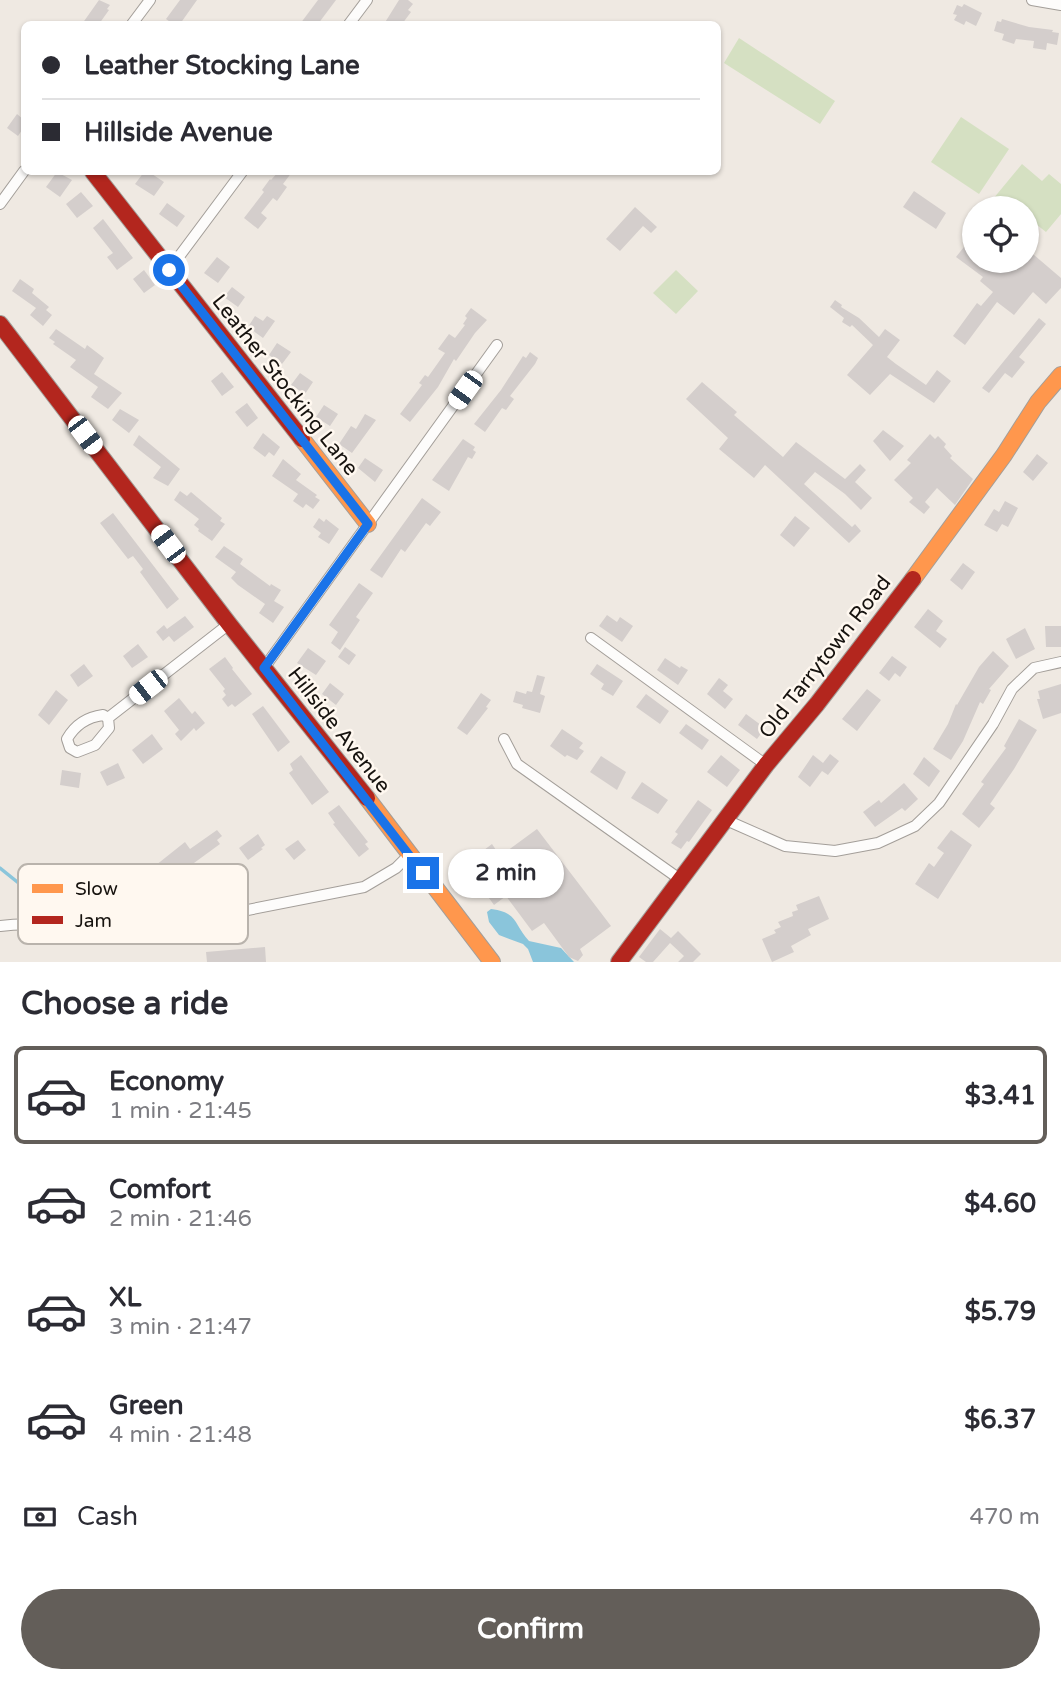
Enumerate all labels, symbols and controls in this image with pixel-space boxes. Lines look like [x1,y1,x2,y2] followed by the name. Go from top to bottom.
[84,50,360,81] text: Leather Stocking Lane
[84,117,273,148] text: Hillside Avenue
[962,196,1039,273] map controls
[962,196,1039,273] button: locate
[153,254,185,286] route start
[207,290,363,481] street label: Leather Stocking Lane
[445,367,486,413] car
[64,412,107,458] car
[147,521,190,567] car
[754,571,896,743] street label: Old Tarrytown Road
[282,662,396,798] street label: Hillside Avenue
[125,666,172,708] car
[448,848,563,898] callout: 2 min
[407,857,439,889] route end
[475,859,537,887] text: 2 min
[18,864,248,944] legend
[75,878,118,900] text: Slow
[75,910,112,932] text: Jam
[21,985,228,1023] text: Choose a ride
[25,1064,88,1127] icon: car
[109,1066,224,1097] text: Economy
[965,1080,1036,1111] text: $3.41
[109,1097,252,1125] text: 1 min · 21:45
[25,1172,88,1235] icon: car
[109,1174,211,1205] text: Comfort
[964,1188,1036,1219] text: $4.60
[109,1205,252,1233] text: 2 min · 21:46
[25,1280,88,1343] icon: car
[109,1282,141,1313] text: XL
[965,1296,1036,1327] text: $5.79
[109,1313,252,1341] text: 3 min · 21:47
[25,1388,88,1451] icon: car
[109,1390,184,1421] text: Green
[964,1404,1036,1435] text: $6.37
[109,1421,252,1449] text: 4 min · 21:48
[21,1498,59,1536] icon: cash
[77,1501,138,1532] text: Cash
[970,1503,1040,1531] text: 470 m
[21,1589,1040,1669] button: Confirm

